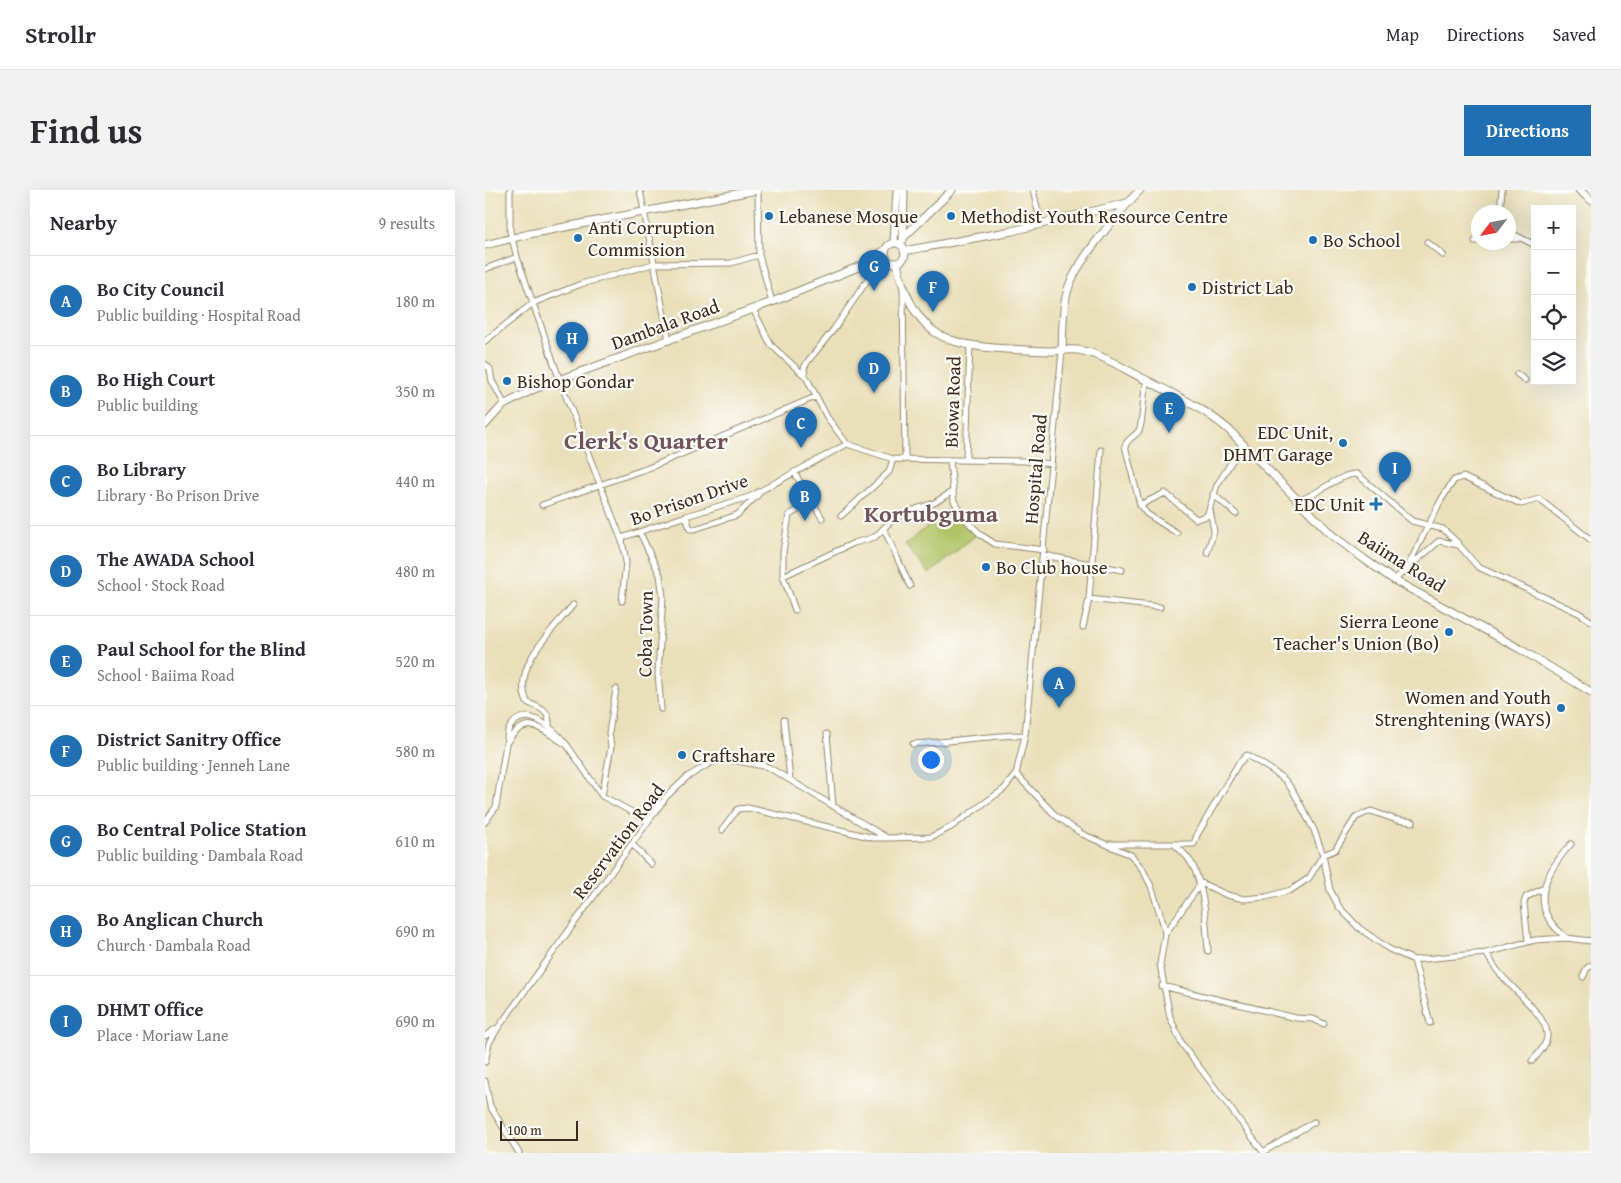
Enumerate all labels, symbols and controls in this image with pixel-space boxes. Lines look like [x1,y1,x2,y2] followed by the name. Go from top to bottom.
[25,17,96,52] text: Strollr
[1386,21,1419,48] text: Map
[1447,21,1524,48] text: Directions
[1552,21,1596,48] text: Saved
[30,105,143,156] text: Find us
[1464,105,1591,156] button: Directions
[779,202,918,230] place label: Lebanese Mosque
[961,202,1228,230] place label: Methodist Youth Resource Centre
[1471,205,1516,250] north arrow
[1531,205,1576,385] map controls
[1531,205,1576,250] button: +
[50,207,117,238] text: Nearby
[763,210,775,222] marker: Lebanese Mosque
[945,210,957,222] marker: Methodist Youth Resource Centre
[378,211,435,235] text: 9 results
[588,213,715,263] place label: Anti Corruption Commission
[1323,226,1400,254] place label: Bo School
[572,232,584,244] marker: Anti Corruption Commission
[1307,234,1319,246] marker: Bo School
[858,250,890,291] pin: G
[1531,250,1576,295] button: −
[917,271,949,312] pin: F
[1202,273,1294,301] place label: District Lab
[97,275,224,303] text: Bo City Council
[1186,281,1198,293] marker: District Lab
[61,289,71,313] text: A
[395,289,435,313] text: 180 m
[607,291,724,356] street label: Dambala Road
[1531,295,1576,340] button: locate
[97,303,301,327] text: Public building · Hospital Road
[556,322,588,363] pin: H
[1531,340,1576,385] button: layers
[858,352,890,393] pin: D
[936,355,968,448] street label: Biowa Road
[97,365,215,393] text: Bo High Court
[517,367,634,395] place label: Bishop Gondar
[501,375,513,387] marker: Bishop Gondar
[61,379,71,403] text: B
[395,379,435,403] text: 350 m
[1153,392,1185,433] pin: E
[97,393,198,417] text: Public building
[785,407,817,448] pin: C
[1016,412,1054,525] street label: Hospital Road
[1223,418,1333,468] place label: EDC Unit, DHMT Garage
[564,423,728,458] district label: Clerk's Quarter
[1337,437,1349,449] marker: EDC Unit, DHMT Garage
[1379,452,1411,493] pin: I
[97,455,186,483] text: Bo Library
[626,466,752,532] street label: Bo Prison Drive
[61,469,71,493] text: C
[395,469,435,493] text: 440 m
[789,480,821,521] pin: B
[97,483,259,507] text: Library · Bo Prison Drive
[1294,490,1365,518] place label: EDC Unit
[864,496,999,531] district label: Kortubguma
[1369,497,1383,511] marker: EDC Unit
[1353,523,1452,600] street label: Baiima Road
[97,545,255,573] text: The AWADA School
[996,553,1108,581] place label: Bo Club house
[61,559,71,583] text: D
[395,559,435,583] text: 480 m
[980,561,992,573] marker: Bo Club house
[97,573,225,597] text: School · Stock Road
[630,590,660,677] street label: Coba Town
[1273,607,1439,657] place label: Sierra Leone Teacher's Union (Bo)
[1443,626,1455,638] marker: Sierra Leone Teacher's Union (Bo)
[97,635,306,663] text: Paul School for the Blind
[62,649,70,673] text: E
[395,649,435,673] text: 520 m
[97,663,234,687] text: School · Baiima Road
[1043,667,1075,708] pin: A
[1375,683,1551,733] place label: Women and Youth Strenghtening (WAYS)
[1555,702,1567,714] marker: Women and Youth Strenghtening (WAYS)
[97,725,281,753] text: District Sanitry Office
[62,739,70,763] text: F
[395,739,435,763] text: 580 m
[692,741,775,769] place label: Craftshare
[918,747,944,773] your location
[676,749,688,761] marker: Craftshare
[97,753,290,777] text: Public building · Jenneh Lane
[565,777,671,905] street label: Reservation Road
[97,815,306,843] text: Bo Central Police Station
[61,829,71,853] text: G
[395,829,435,853] text: 610 m
[97,843,303,867] text: Public building · Dambala Road
[97,905,263,933] text: Bo Anglican Church
[60,919,72,943] text: H
[395,919,435,943] text: 690 m
[97,933,250,957] text: Church · Dambala Road
[97,995,204,1023] text: DHMT Office
[63,1009,69,1033] text: I
[395,1009,435,1033] text: 690 m
[97,1023,228,1047] text: Place · Moriaw Lane
[500,1118,577,1141] scale bar
[507,1120,542,1140] text: 100 m

